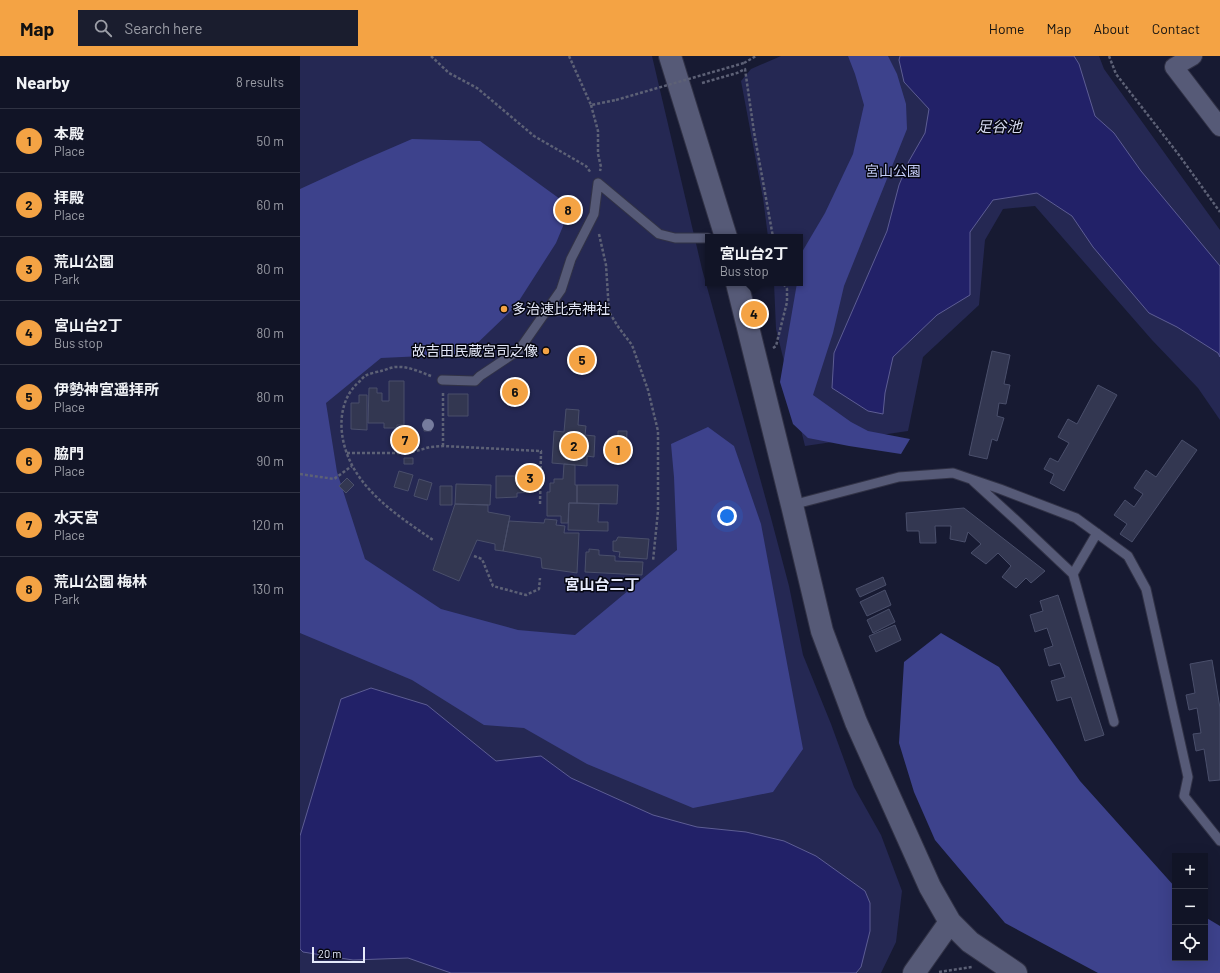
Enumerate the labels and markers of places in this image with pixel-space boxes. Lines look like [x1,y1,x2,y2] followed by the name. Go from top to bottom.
[555,195,581,225] pin: 8
[741,299,767,329] pin: 4
[512,300,610,317] place label: 多治速比売神社
[499,304,509,314] marker: 多治速比売神社
[412,342,538,359] place label: 故吉田民蔵宮司之像
[569,345,595,375] pin: 5
[541,346,551,356] marker: 故吉田民蔵宮司之像
[502,377,528,407] pin: 6
[392,425,418,455] pin: 7
[561,431,587,461] pin: 2
[605,435,631,465] pin: 1
[517,463,543,493] pin: 3

